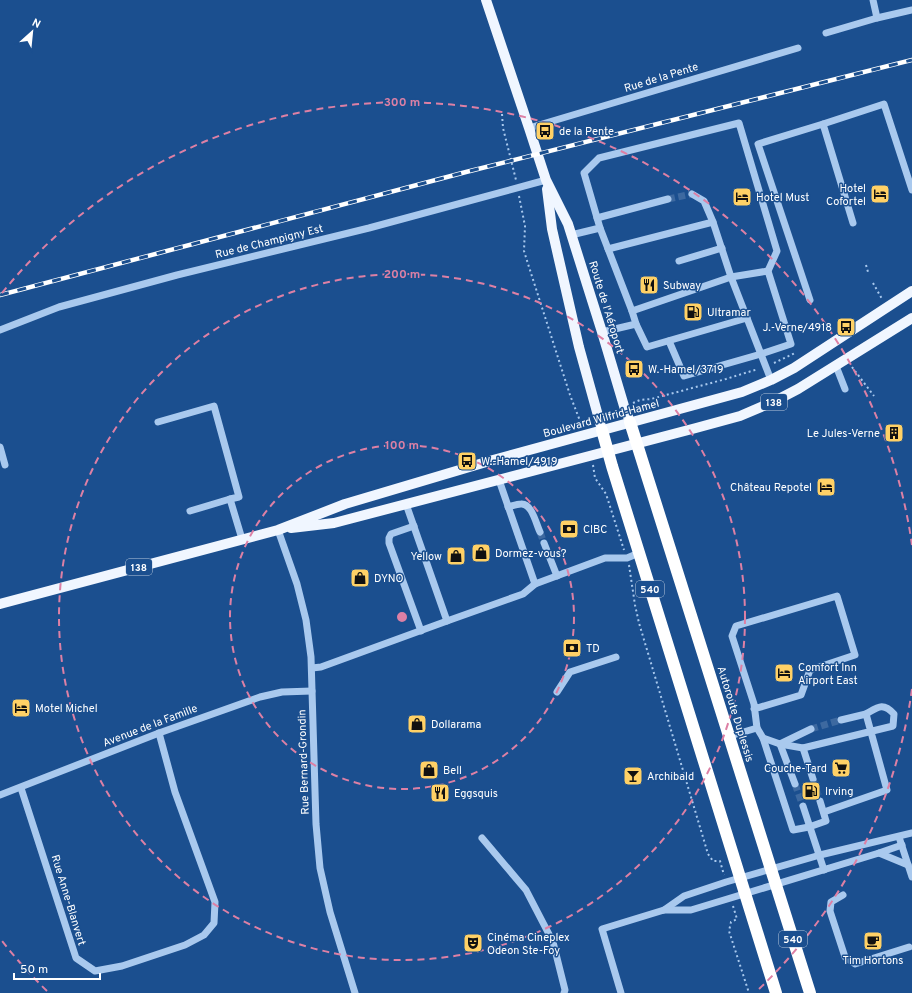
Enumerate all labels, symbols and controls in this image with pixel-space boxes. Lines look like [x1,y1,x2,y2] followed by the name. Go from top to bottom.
[12,12,52,52] north arrow
[29,16,43,32] text: N
[623,60,700,96] street label: Rue de la Pente
[384,95,420,111] text: 300 m
[534,120,556,142] bus stop icon: de la Pente
[559,125,614,139] place label: de la Pente
[826,182,866,209] place label: Hotel Cofortel
[869,183,891,205] hotel icon: Hotel Cofortel
[731,186,753,208] hotel icon: Hotel Must
[756,191,809,205] place label: Hotel Must
[214,222,325,262] street label: Rue de Champigny Est
[585,259,627,355] street label: Route de l'Aéroport
[384,267,420,283] text: 200 m
[638,274,660,296] restaurant icon: Subway
[663,279,701,293] place label: Subway
[682,301,704,323] fuel station icon: Ultramar
[707,306,751,320] place label: Ultramar
[835,316,857,338] bus stop icon: J.-Verne/4918
[763,321,832,335] place label: J.-Verne/4918
[623,358,645,380] bus stop icon: W.-Hamel/3719
[648,363,724,377] place label: W.-Hamel/3719
[761,394,787,410] road number: 138
[542,397,661,441] street label: Boulevard Wilfrid-Hamel
[883,422,905,444] building icon: Le Jules-Verne
[807,427,880,441] place label: Le Jules-Verne
[385,438,419,454] text: 100 m
[456,450,478,472] bus stop icon: W.-Hamel/4919
[481,455,557,469] place label: W.-Hamel/4919
[815,476,837,498] hotel icon: Château Repotel
[730,481,812,495] place label: Château Repotel
[558,518,580,540] bank icon: CIBC
[583,523,607,537] place label: CIBC
[470,542,492,564] shop icon: Dormez-vous?
[445,545,467,567] shop icon: Yellow
[495,547,567,561] place label: Dormez-vous?
[410,550,442,564] place label: Yellow
[126,559,152,575] road number: 138
[349,567,371,589] shop icon: DYNO
[374,572,404,586] place label: DYNO
[636,581,664,597] road number: 540
[395,610,409,624] centre of rings
[561,637,583,659] bank icon: TD
[586,642,600,656] place label: TD
[798,661,858,688] place label: Comfort Inn Airport East
[773,662,795,684] hotel icon: Comfort Inn Airport East
[714,665,756,764] street label: Autoroute Duplessis
[10,697,32,719] hotel icon: Motel Michel
[101,701,200,750] street label: Avenue de la Famille
[35,702,98,716] place label: Motel Michel
[295,709,313,815] street label: Rue Bernard-Grondin
[406,713,428,735] shop icon: Dollarama
[431,718,482,732] place label: Dollarama
[830,757,852,779] supermarket icon: Couche-Tard
[418,759,440,781] shop icon: Bell
[764,762,827,776] place label: Couche-Tard
[443,764,462,778] place label: Bell
[622,765,644,787] bar icon: Archibald
[647,770,694,784] place label: Archibald
[800,780,822,802] fuel station icon: Irving
[429,782,451,804] restaurant icon: Eggsquis
[825,785,853,799] place label: Irving
[454,787,498,801] place label: Eggsquis
[48,853,89,947] street label: Rue Anne-Blanvert
[862,930,884,952] cafe icon: Tim Hortons
[487,931,570,958] place label: Cinéma Cineplex Odeon Ste-Foy
[779,931,807,947] road number: 540
[462,932,484,954] theatre icon: Cinéma Cineplex Odeon Ste-Foy
[843,954,903,968] place label: Tim Hortons
[14,955,100,981] scale bar
[20,962,48,978] text: 50 m

